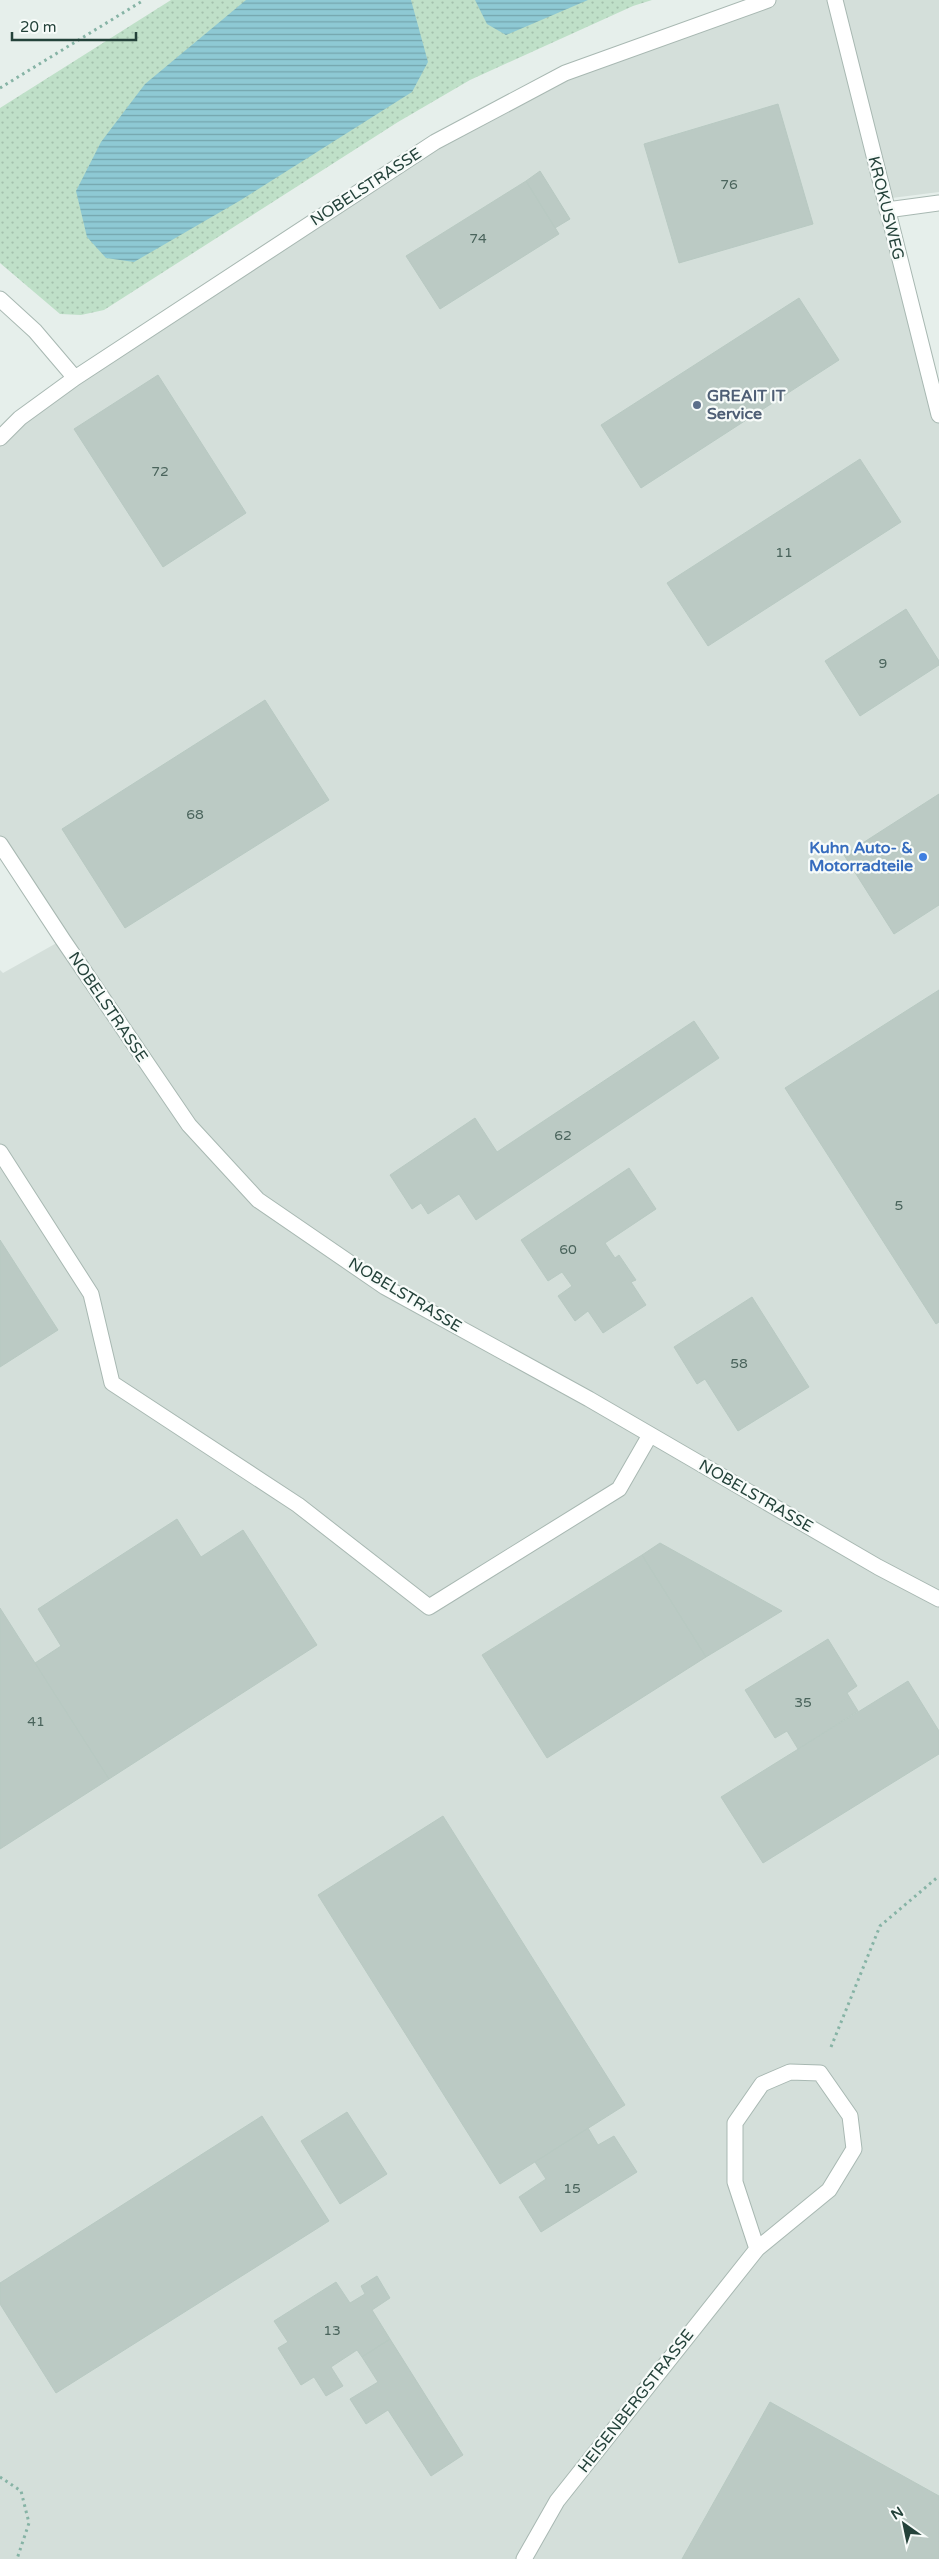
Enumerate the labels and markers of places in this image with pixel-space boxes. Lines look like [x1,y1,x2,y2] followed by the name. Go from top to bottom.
[707,386,786,424] place label: GREAIT IT Service
[691,399,703,411] marker: GREAIT IT Service
[809,838,913,876] place label: Kuhn Auto- & Motorradteile
[917,851,929,863] marker: Kuhn Auto- & Motorradteile

